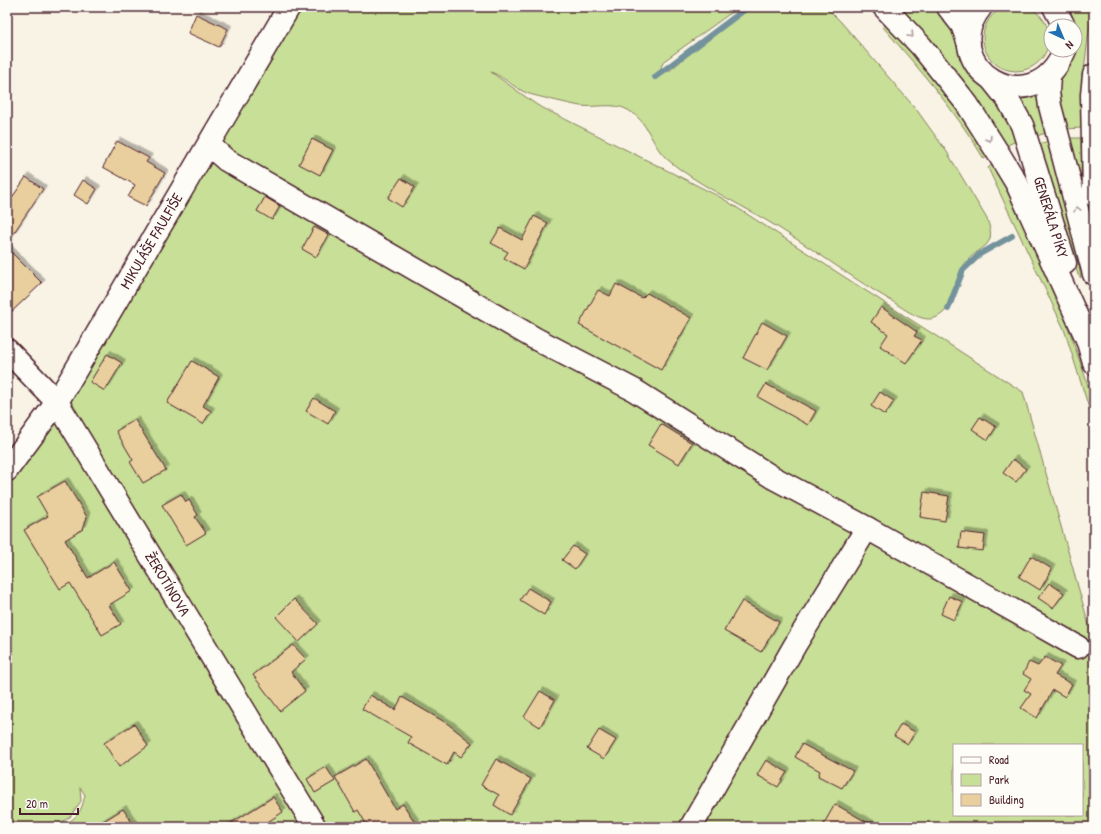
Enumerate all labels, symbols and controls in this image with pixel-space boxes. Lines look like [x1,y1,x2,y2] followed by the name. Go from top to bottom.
[1043,18,1083,58] north arrow
[906,30,914,38] one-way arrow
[1063,38,1077,52] text: N
[984,135,992,142] one-way arrow
[1029,174,1074,261] street label: GENERÁLA PÍKY
[115,189,188,293] street label: MIKULÁŠE FAULFIŠE
[1074,206,1082,212] one-way arrow
[140,547,196,621] street label: ŽEROTÍNOVA
[953,744,1083,816] legend
[989,751,1009,768] text: Road
[989,771,1009,788] text: Park
[20,790,78,816] scale bar
[989,791,1024,808] text: Building
[26,795,48,812] text: 20 m

